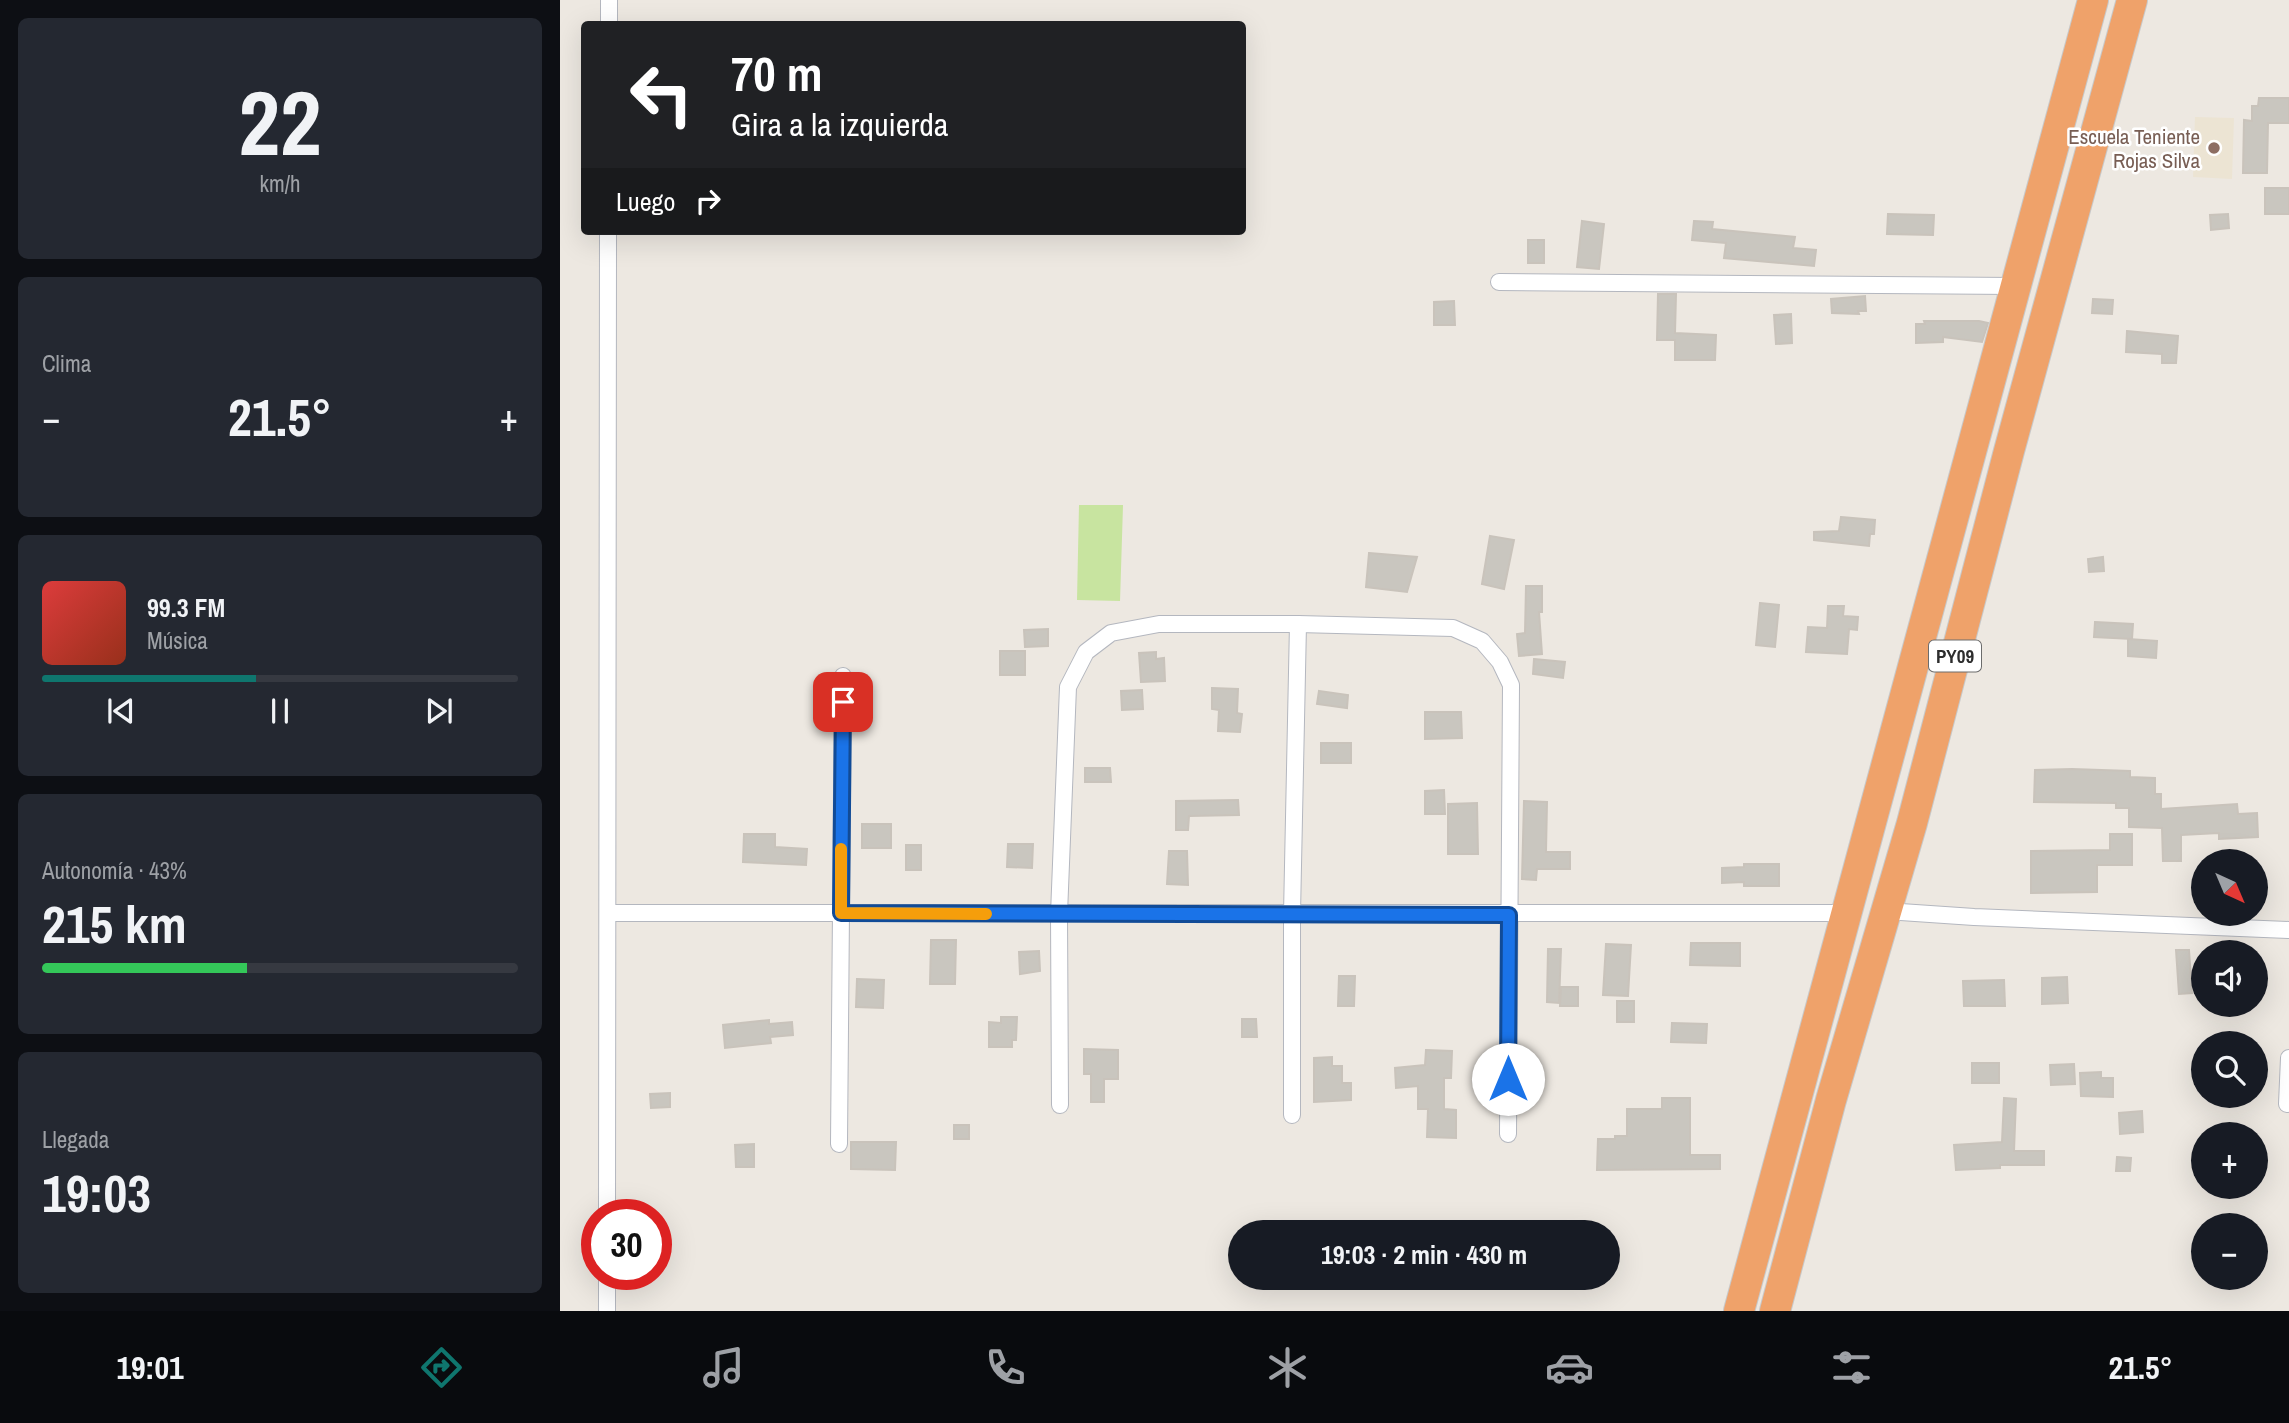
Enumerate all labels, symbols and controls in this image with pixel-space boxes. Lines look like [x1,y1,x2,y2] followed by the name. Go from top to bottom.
[731,40,823,106] text: 70 m
[616,49,707,140] icon: left
[239,61,322,183] text: 22
[731,103,948,146] text: Gira a la izquierda
[2068,122,2200,175] place label: Escuela Teniente Rojas Silva
[2206,140,2222,156] marker: Escuela Teniente Rojas Silva
[260,168,300,199] text: km/h
[689,182,727,220] icon: right
[616,184,675,219] text: Luego
[42,348,91,379] text: Clima
[228,382,332,452] text: 21.5°
[42,392,60,443] text: −
[500,392,518,443] text: +
[147,590,225,625] text: 99.3 FM
[147,625,208,656] text: Música
[1929,640,1981,671] road number: PY09
[813,672,873,732] pin
[824,683,862,721] icon: arrive
[102,692,140,730] icon: previous
[261,692,299,730] icon: pause
[420,692,458,730] icon: next
[2191,849,2268,926] north arrow
[2191,849,2268,1290] map controls
[42,855,187,886] text: Autonomía · 43%
[42,889,187,959] text: 215 km
[2191,940,2268,1017] button: sound
[2191,1031,2268,1108] button: search
[1471,1042,1545,1116] position arrow
[2191,1122,2268,1199] button: +
[42,1124,109,1155] text: Llegada
[42,1158,151,1228] text: 19:03
[581,1199,672,1290] speed limit sign: 30
[2191,1213,2268,1290] button: −
[1321,1237,1527,1272] text: 19:03 · 2 min · 430 m
[417,1343,466,1392] icon: directions
[699,1343,748,1392] icon: music
[981,1343,1030,1392] icon: phone
[1263,1343,1312,1392] icon: climate
[1545,1343,1594,1392] icon: car
[1827,1343,1876,1392] icon: filters
[117,1346,184,1389] text: 19:01
[2109,1346,2172,1389] text: 21.5°

